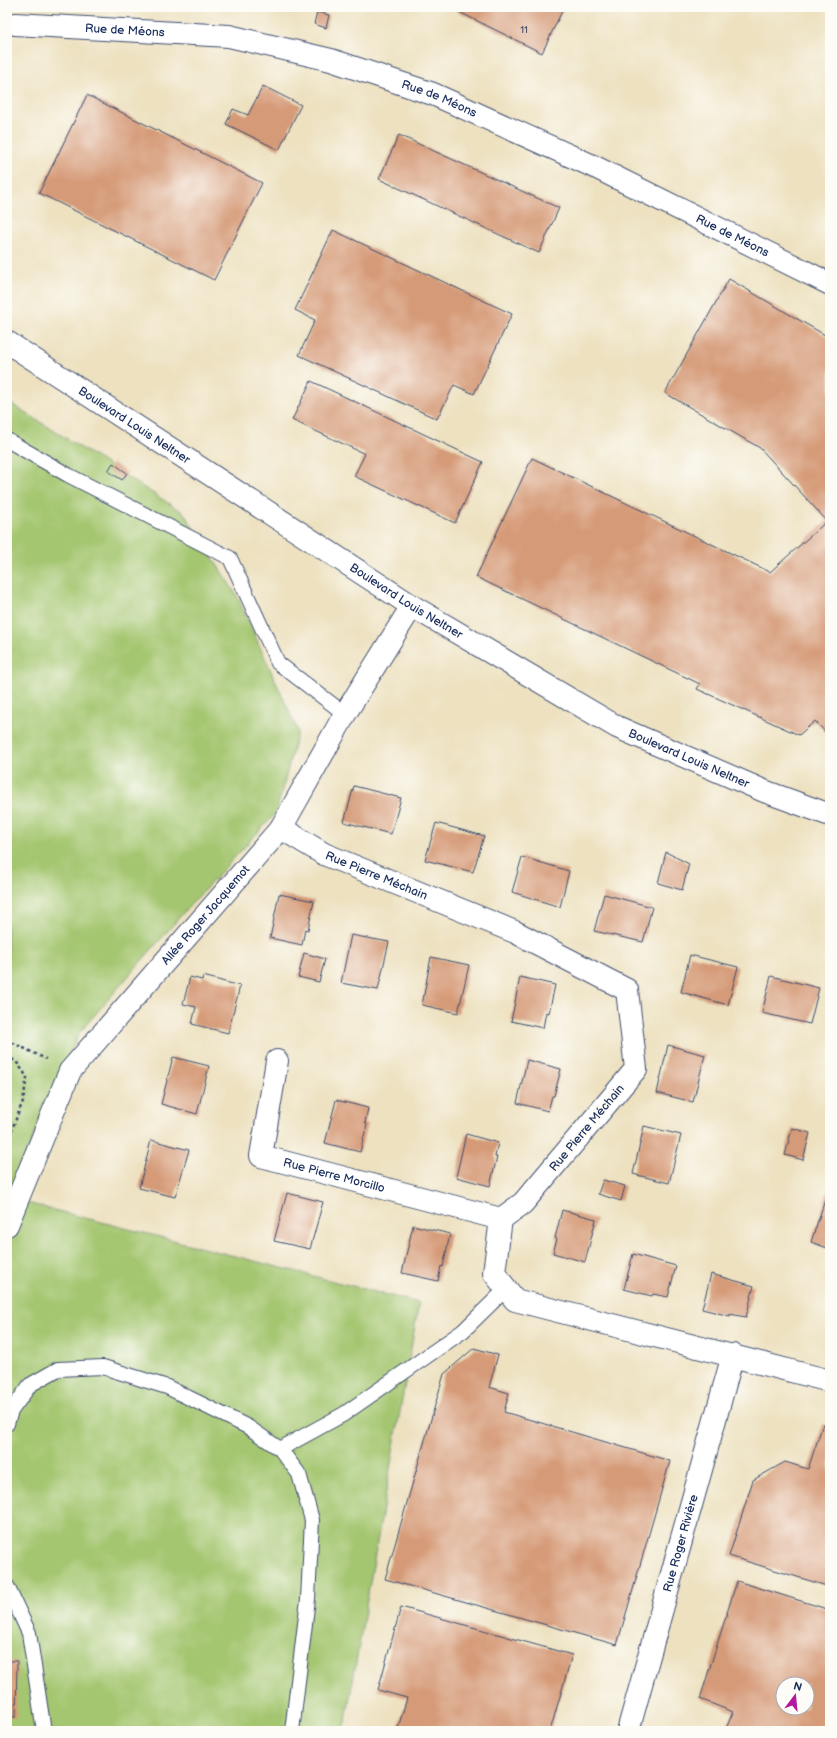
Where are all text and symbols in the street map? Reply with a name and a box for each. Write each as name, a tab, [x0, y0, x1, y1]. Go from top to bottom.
street label: Rue de Méons	[84, 20, 165, 40]
house number: 11	[520, 24, 528, 36]
street label: Rue de Méons	[400, 77, 479, 120]
street label: Rue de Méons	[693, 211, 772, 260]
street label: Boulevard Louis Neltner	[75, 383, 194, 467]
street label: Boulevard Louis Neltner	[347, 560, 466, 642]
street label: Boulevard Louis Neltner	[626, 725, 752, 792]
street label: Rue Pierre Méchain	[323, 848, 430, 903]
street label: Allée Roger Jacquemot	[158, 862, 253, 968]
street label: Rue Pierre Méchain	[546, 1081, 628, 1174]
street label: Rue Pierre Morcillo	[282, 1155, 387, 1196]
street label: Rue Roger Rivière	[660, 1493, 701, 1594]
north arrow	[775, 1676, 815, 1716]
text: N	[792, 1679, 803, 1694]

